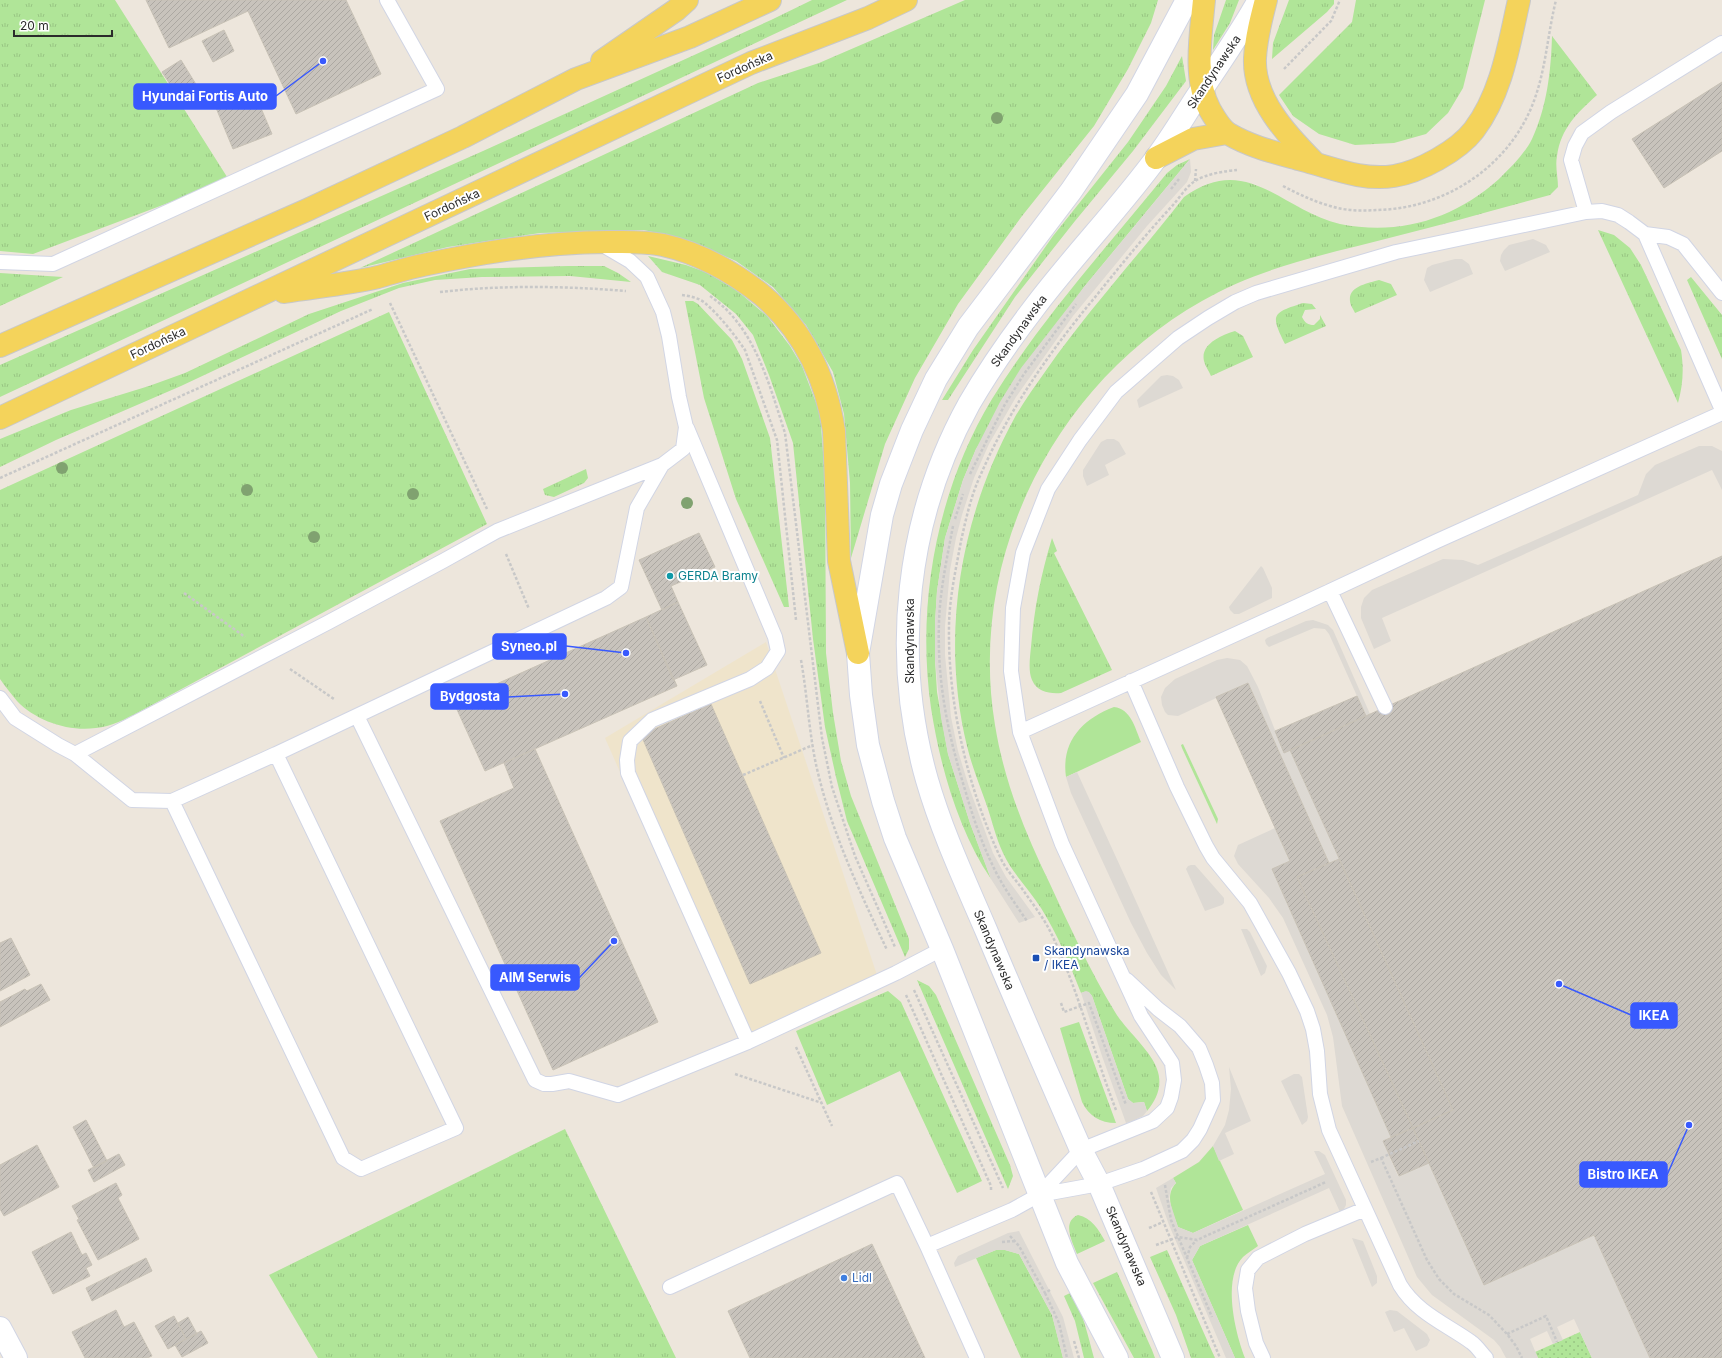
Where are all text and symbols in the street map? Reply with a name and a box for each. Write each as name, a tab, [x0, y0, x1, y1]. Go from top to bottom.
scale bar	[14, 12, 112, 38]
text: 20 m	[20, 18, 49, 33]
street label: Skandynawska	[1183, 32, 1244, 111]
street label: Fordońska	[715, 48, 775, 85]
callout: Hyundai Fortis Auto	[134, 84, 276, 109]
text: Hyundai Fortis Auto	[142, 88, 268, 104]
street label: Fordońska	[422, 185, 482, 224]
street label: Skandynawska	[987, 292, 1050, 370]
street label: Fordońska	[128, 323, 188, 362]
place label: GERDA Bramy	[678, 568, 758, 583]
marker: GERDA Bramy	[665, 571, 675, 581]
street label: Skandynawska	[902, 598, 917, 684]
callout: Syneo.pl	[493, 634, 566, 659]
text: Syneo.pl	[501, 638, 557, 654]
callout: Bydgosta	[431, 684, 508, 709]
text: Bydgosta	[440, 688, 500, 704]
street label: Skandynawska	[971, 907, 1018, 992]
place label: Skandynawska / IKEA	[1044, 943, 1130, 972]
marker: Skandynawska / IKEA	[1031, 953, 1041, 963]
callout: AIM Serwis	[491, 965, 579, 990]
text: AIM Serwis	[499, 969, 571, 985]
callout: IKEA	[1631, 1003, 1677, 1028]
text: IKEA	[1639, 1007, 1670, 1023]
callout: Bistro IKEA	[1580, 1162, 1667, 1187]
text: Bistro IKEA	[1588, 1166, 1659, 1182]
street label: Skandynawska	[1103, 1203, 1150, 1288]
place label: Lidl	[852, 1270, 872, 1285]
marker: Lidl	[839, 1273, 849, 1283]

